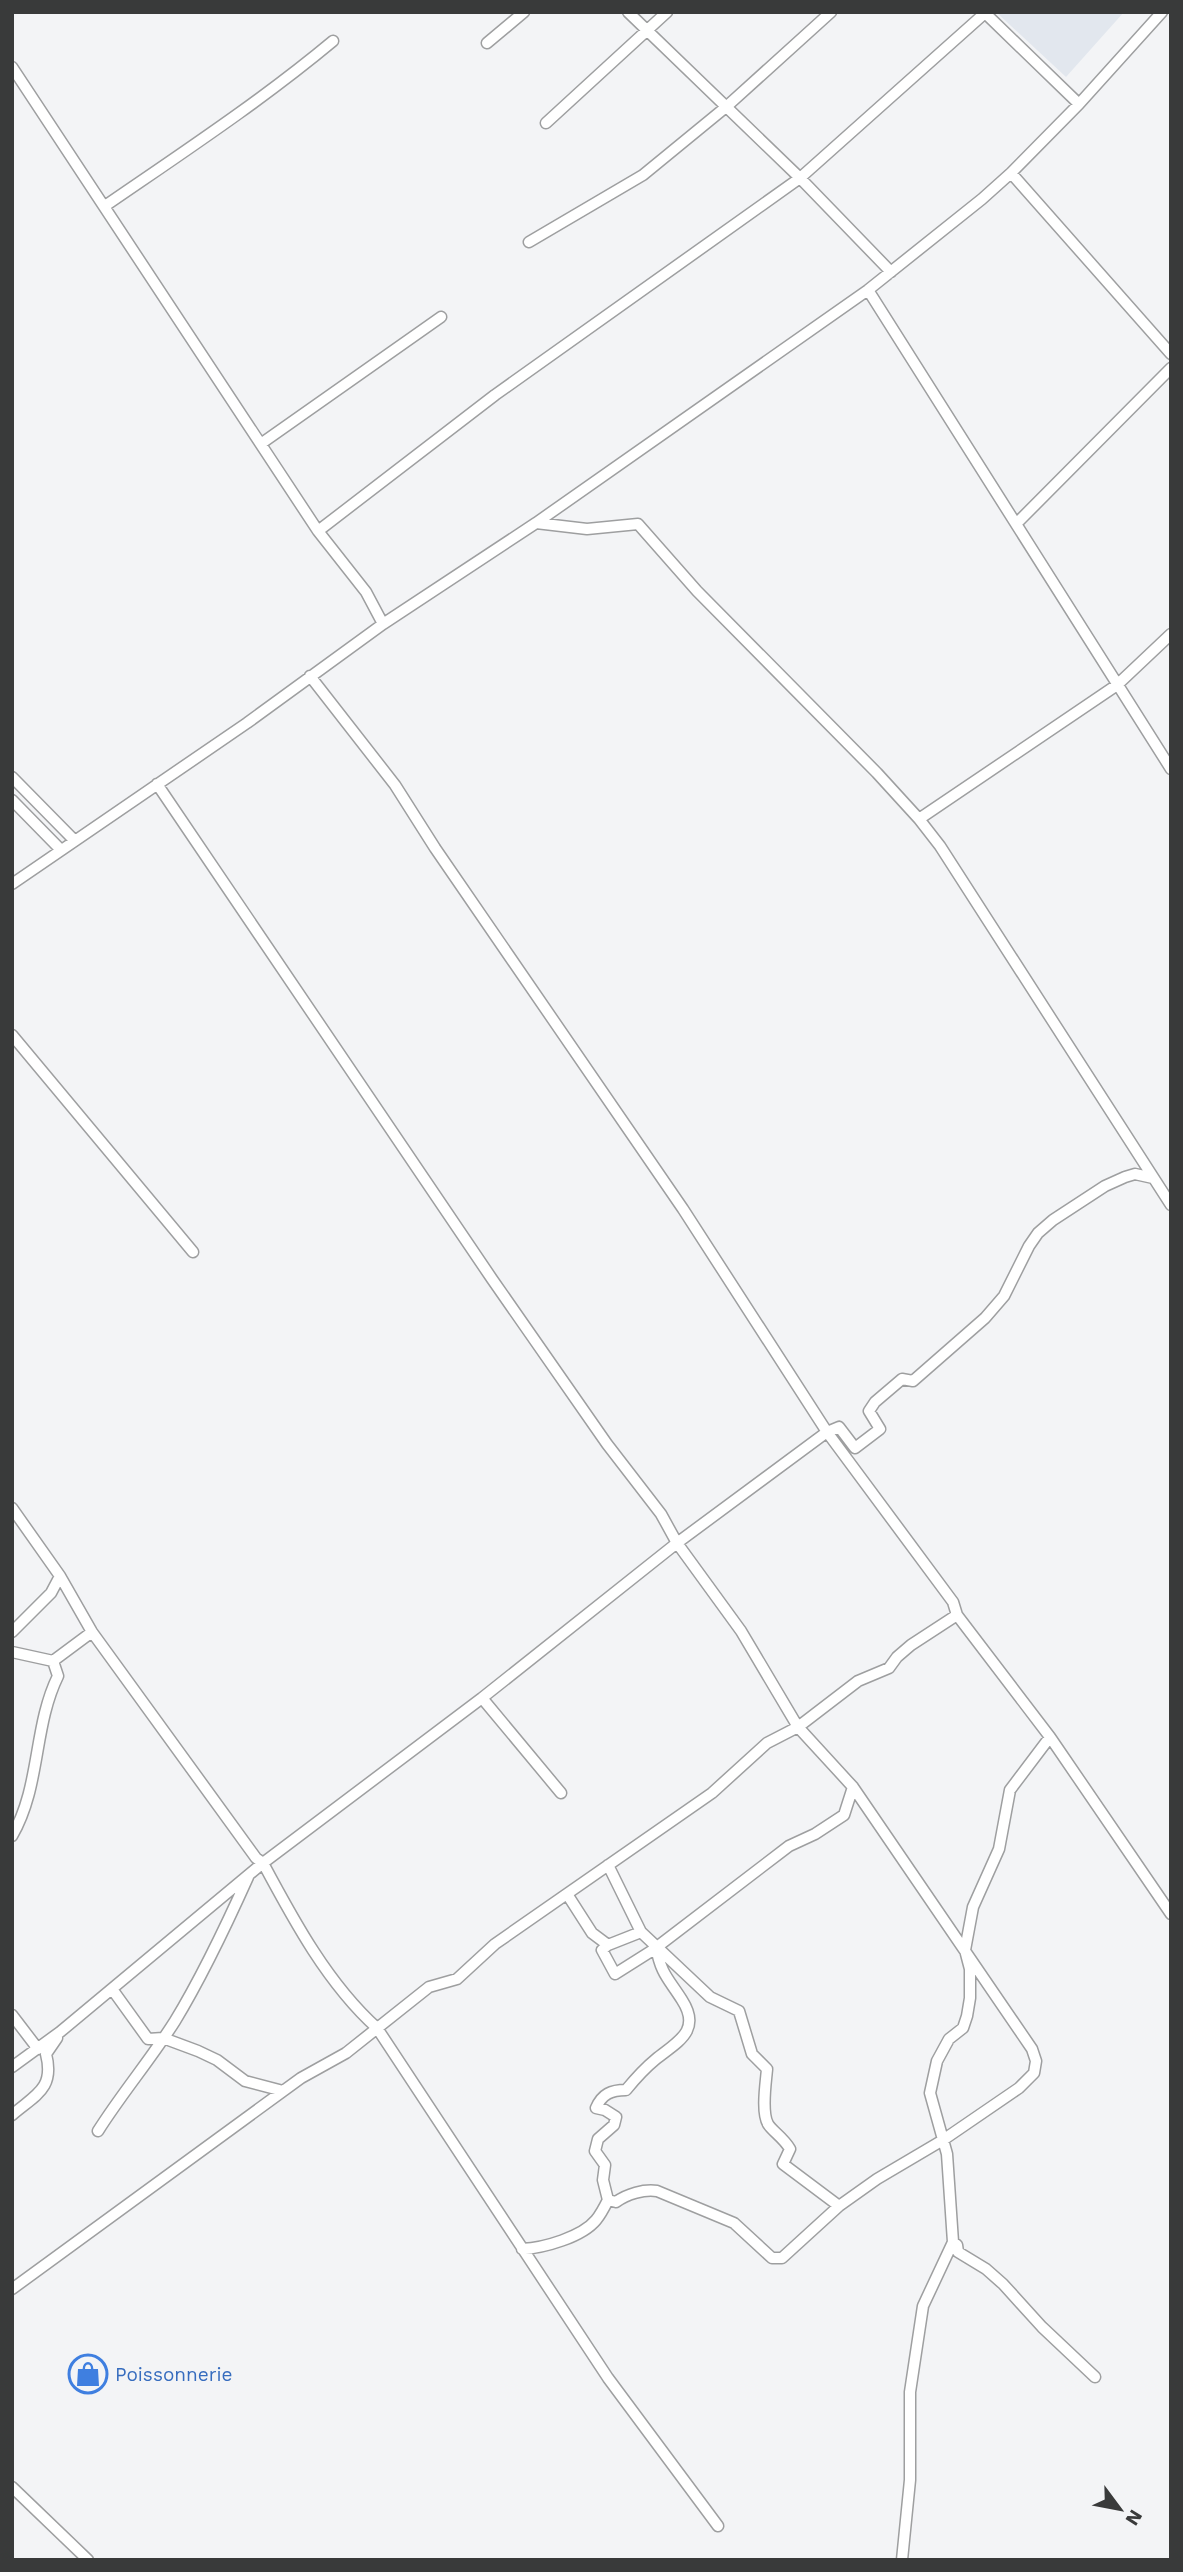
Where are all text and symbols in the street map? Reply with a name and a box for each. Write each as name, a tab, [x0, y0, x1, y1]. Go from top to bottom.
shop icon: Poissonnerie	[67, 2353, 109, 2395]
place label: Poissonnerie	[115, 2363, 233, 2386]
north arrow	[1085, 2474, 1155, 2544]
text: N	[1121, 2506, 1147, 2530]

